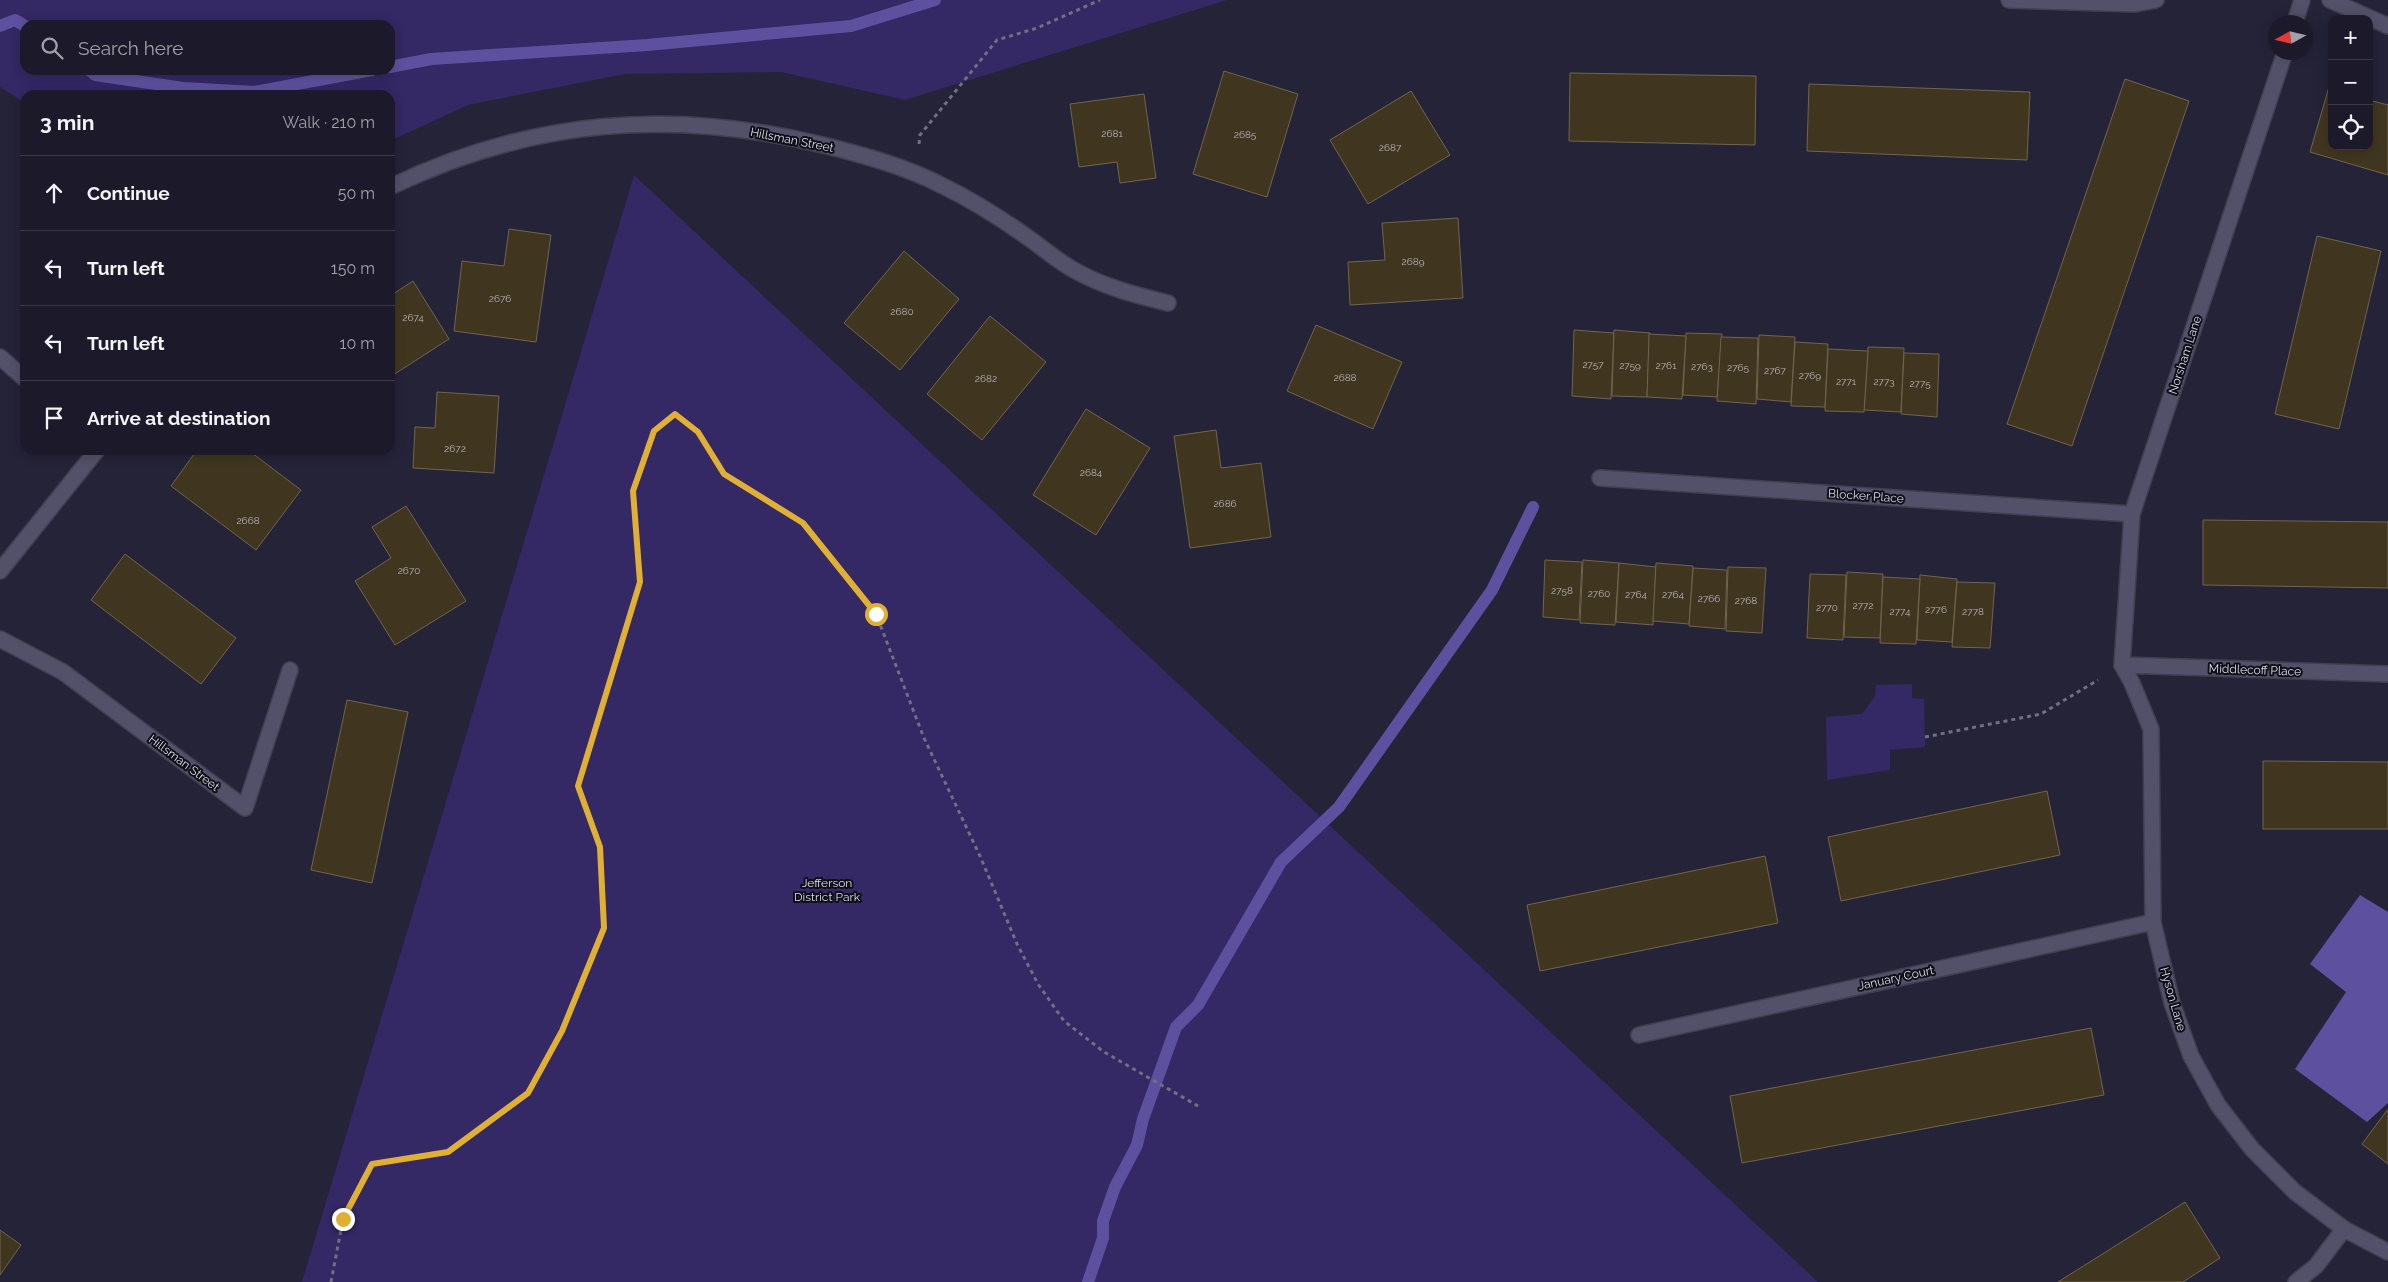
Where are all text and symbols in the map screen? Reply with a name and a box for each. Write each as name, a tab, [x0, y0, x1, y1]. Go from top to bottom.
north arrow	[2268, 15, 2313, 60]
map controls	[2328, 15, 2373, 150]
button: +	[2328, 15, 2373, 60]
search box	[20, 20, 395, 75]
icon: search	[38, 34, 66, 62]
text: Search here	[78, 37, 184, 59]
button: −	[2328, 60, 2373, 105]
button: locate	[2328, 105, 2373, 150]
text: 3 min	[40, 110, 94, 135]
text: Walk · 210 m	[283, 113, 375, 132]
street label: Hillsman Street	[749, 125, 835, 155]
house number: 2681	[1101, 128, 1123, 139]
house number: 2685	[1234, 129, 1257, 140]
house number: 2687	[1379, 142, 1402, 153]
icon: ahead	[40, 179, 68, 207]
text: Continue	[87, 182, 170, 204]
text: 50 m	[338, 184, 375, 203]
icon: left	[40, 254, 68, 282]
house number: 2689	[1401, 256, 1425, 267]
text: Turn left	[87, 257, 164, 279]
text: 150 m	[331, 259, 375, 278]
house number: 2676	[489, 293, 511, 304]
house number: 2680	[890, 306, 914, 317]
house number: 2674	[402, 312, 424, 323]
street label: Norsham Lane	[2166, 314, 2204, 396]
icon: left	[40, 329, 68, 357]
text: Turn left	[87, 332, 164, 354]
text: 10 m	[340, 334, 375, 353]
house number: 2757	[1582, 359, 1604, 370]
house number: 2759	[1619, 360, 1641, 371]
house number: 2761	[1656, 360, 1677, 371]
house number: 2763	[1691, 361, 1713, 372]
house number: 2765	[1727, 362, 1750, 373]
house number: 2767	[1764, 365, 1787, 376]
house number: 2769	[1799, 370, 1821, 381]
house number: 2688	[1333, 372, 1357, 383]
house number: 2682	[975, 373, 997, 384]
house number: 2771	[1836, 376, 1857, 387]
house number: 2773	[1873, 376, 1895, 387]
house number: 2775	[1909, 378, 1931, 389]
icon: arrive	[40, 404, 68, 432]
text: Arrive at destination	[87, 407, 271, 429]
house number: 2672	[444, 443, 466, 454]
house number: 2684	[1080, 467, 1103, 478]
street label: Blocker Place	[1828, 486, 1904, 506]
house number: 2686	[1213, 498, 1237, 509]
house number: 2668	[236, 515, 260, 526]
house number: 2670	[398, 565, 420, 576]
house number: 2758	[1551, 585, 1573, 596]
house number: 2760	[1588, 588, 1610, 599]
house number: 2764	[1625, 589, 1648, 600]
house number: 2764	[1662, 589, 1685, 600]
house number: 2766	[1698, 593, 1720, 604]
house number: 2768	[1735, 595, 1757, 606]
house number: 2772	[1852, 600, 1874, 611]
house number: 2770	[1816, 602, 1838, 613]
route start	[865, 603, 888, 626]
house number: 2776	[1925, 604, 1947, 615]
house number: 2774	[1890, 606, 1911, 617]
house number: 2778	[1962, 606, 1984, 617]
street label: Middlecoff Place	[2208, 661, 2302, 679]
street label: Hillsman Street	[146, 732, 222, 794]
park label: Jefferson District Park	[794, 876, 861, 904]
street label: January Court	[1857, 963, 1935, 993]
street label: Hyson Lane	[2157, 965, 2189, 1033]
route end	[332, 1208, 355, 1231]

